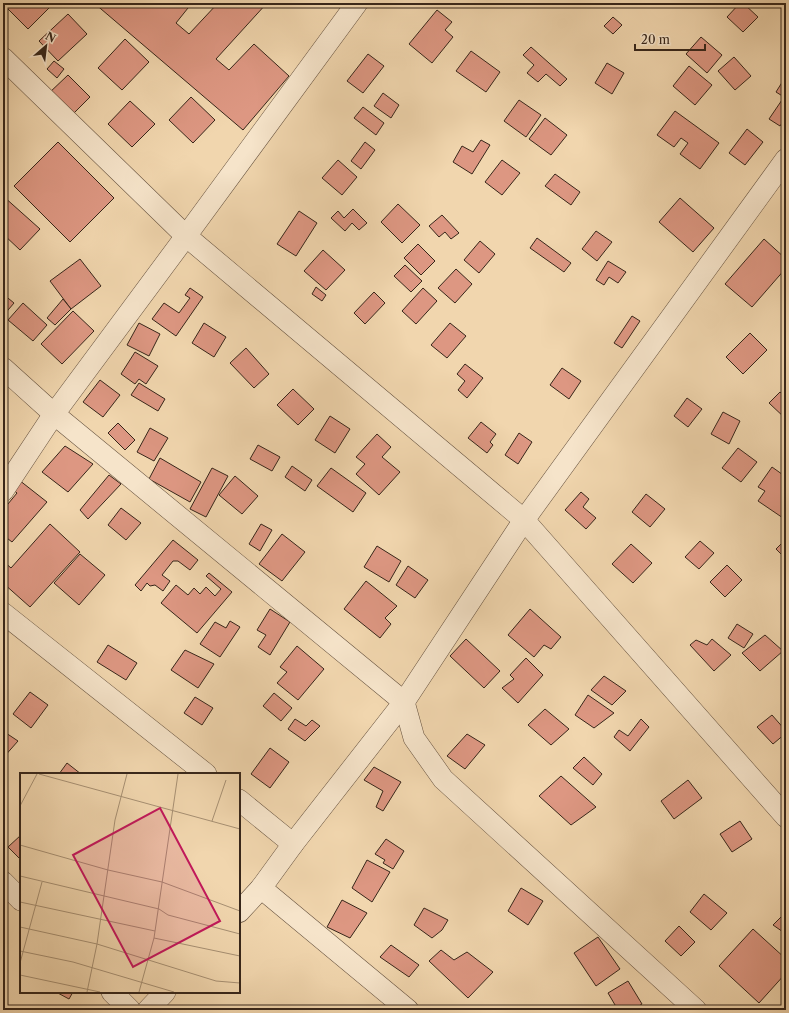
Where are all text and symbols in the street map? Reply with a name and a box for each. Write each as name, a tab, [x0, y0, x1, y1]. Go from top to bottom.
north arrow	[26, 26, 66, 66]
scale bar	[635, 26, 705, 52]
text: N	[43, 29, 59, 46]
text: 20 m	[641, 32, 670, 47]
inset map	[20, 773, 240, 993]

